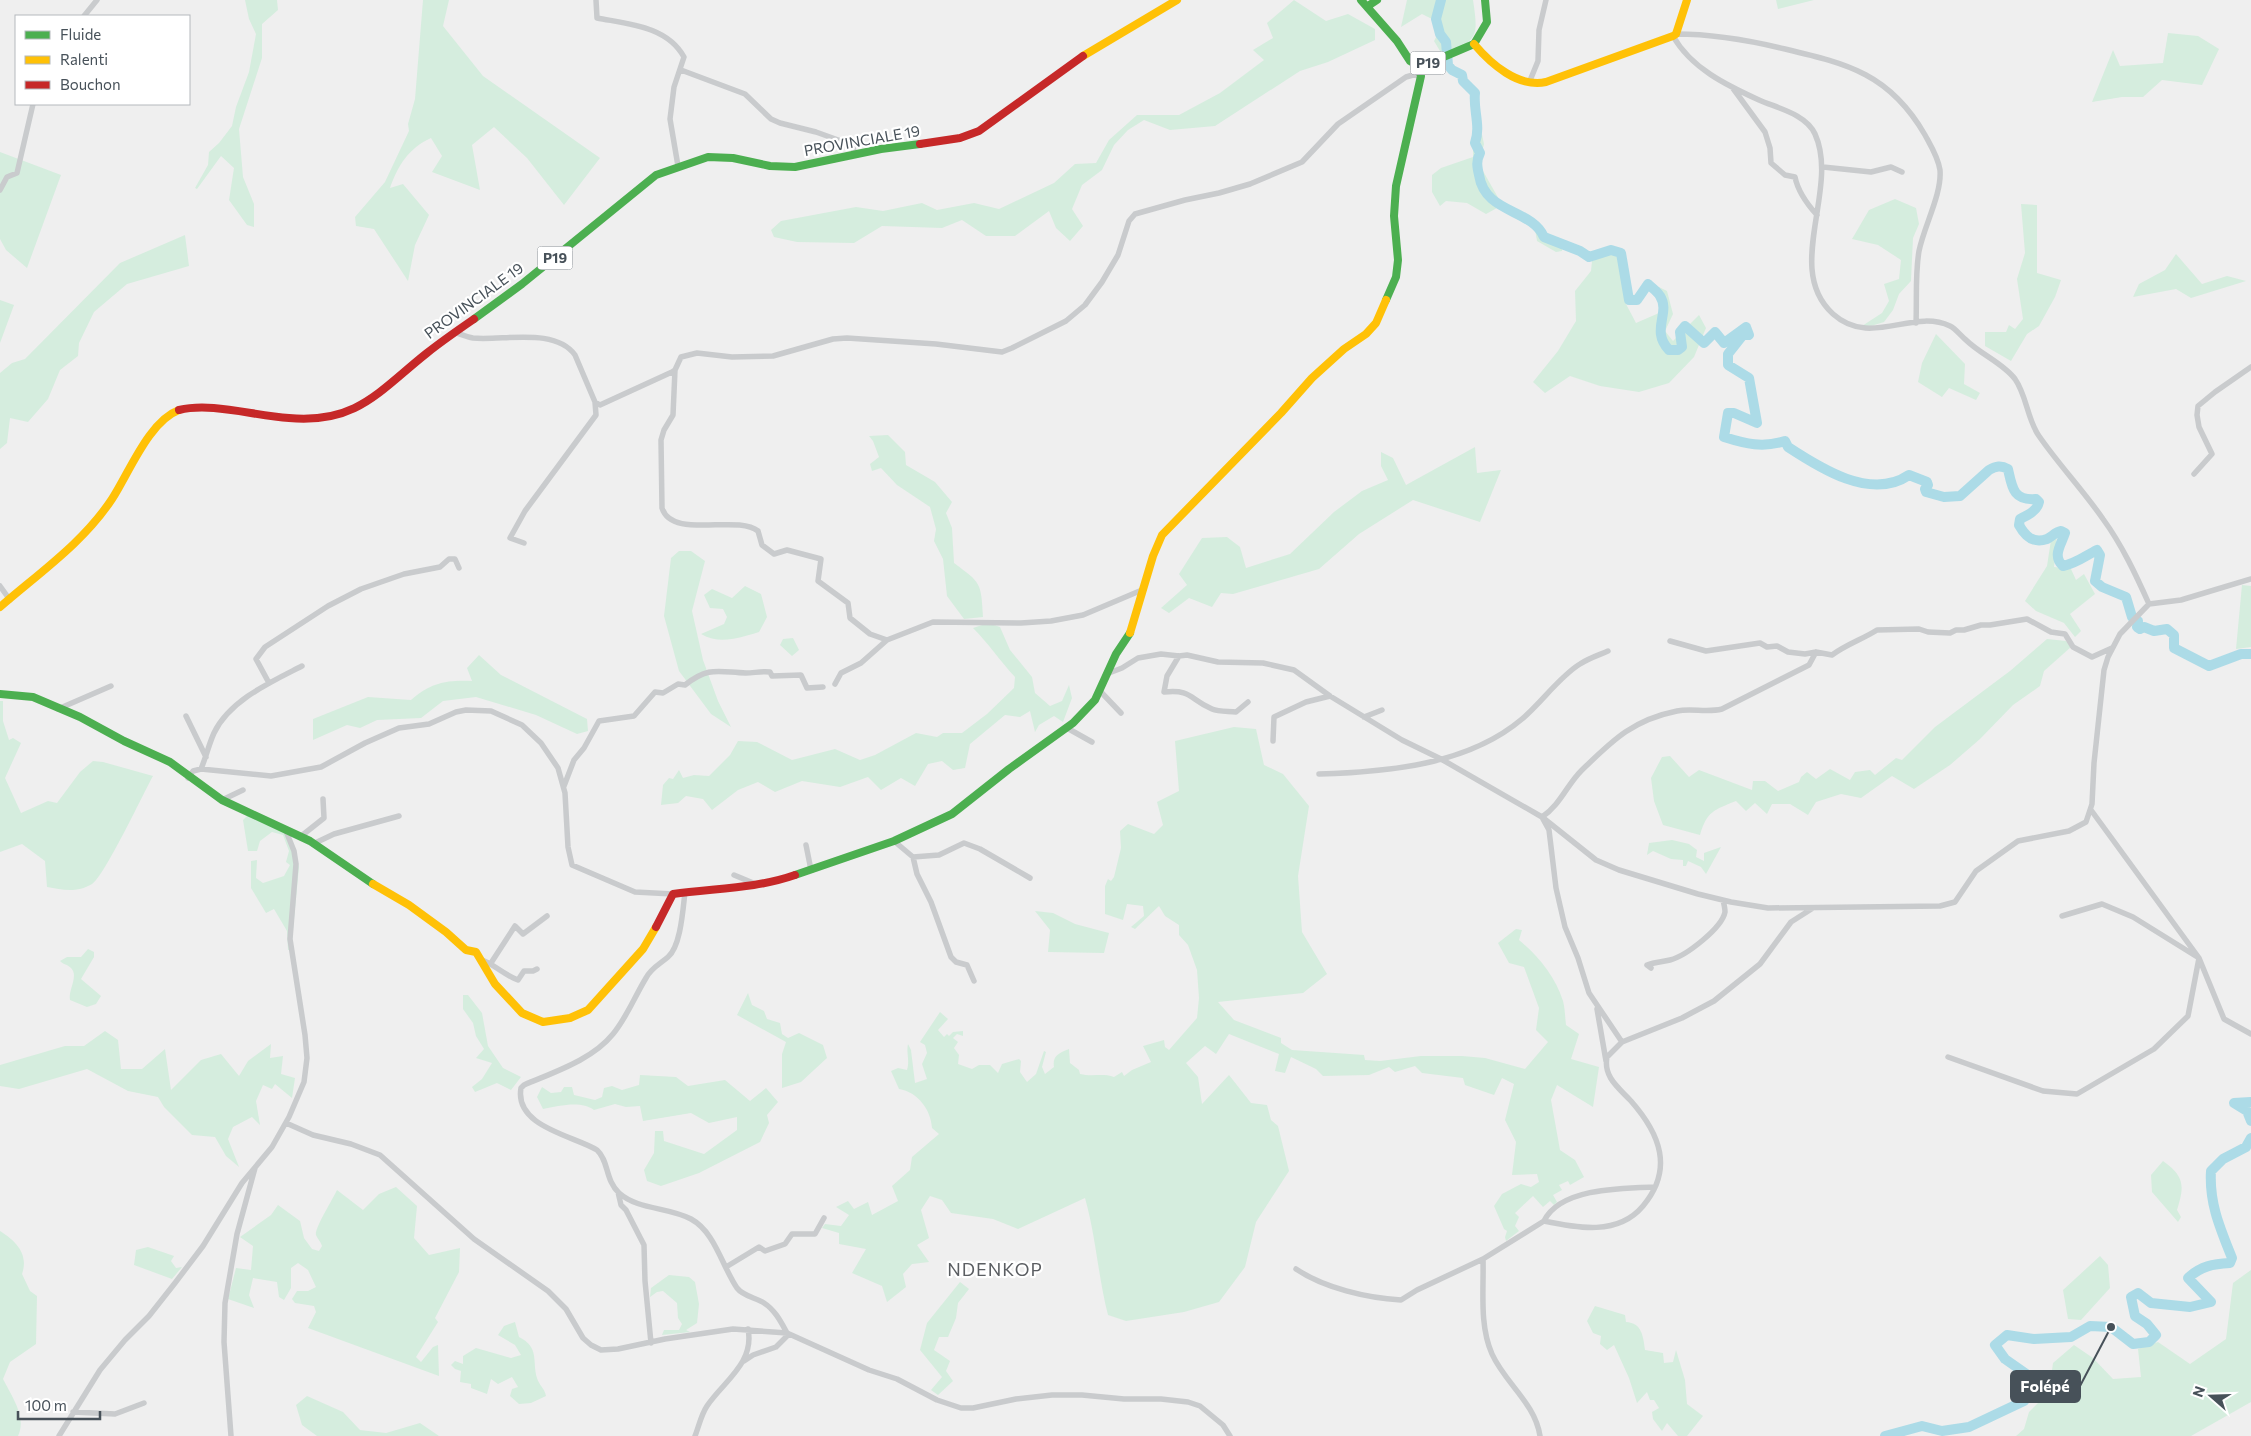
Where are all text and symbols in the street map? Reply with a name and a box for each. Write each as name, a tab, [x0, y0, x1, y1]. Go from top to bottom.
legend	[15, 15, 190, 105]
text: Fluide	[60, 25, 101, 43]
text: Ralenti	[60, 50, 108, 68]
road number: P19	[1410, 52, 1446, 74]
text: Bouchon	[60, 75, 121, 93]
street label: PROVINCIALE 19	[802, 121, 921, 159]
road number: P19	[538, 247, 572, 270]
street label: PROVINCIALE 19	[421, 258, 526, 342]
district label: NDENKOP	[947, 1258, 1043, 1280]
callout: Folépé	[2011, 1371, 2080, 1402]
north arrow	[2186, 1371, 2236, 1421]
text: Folépé	[2020, 1376, 2070, 1395]
text: N	[2189, 1384, 2208, 1399]
scale bar	[18, 1388, 100, 1420]
text: 100 m	[25, 1396, 67, 1414]

